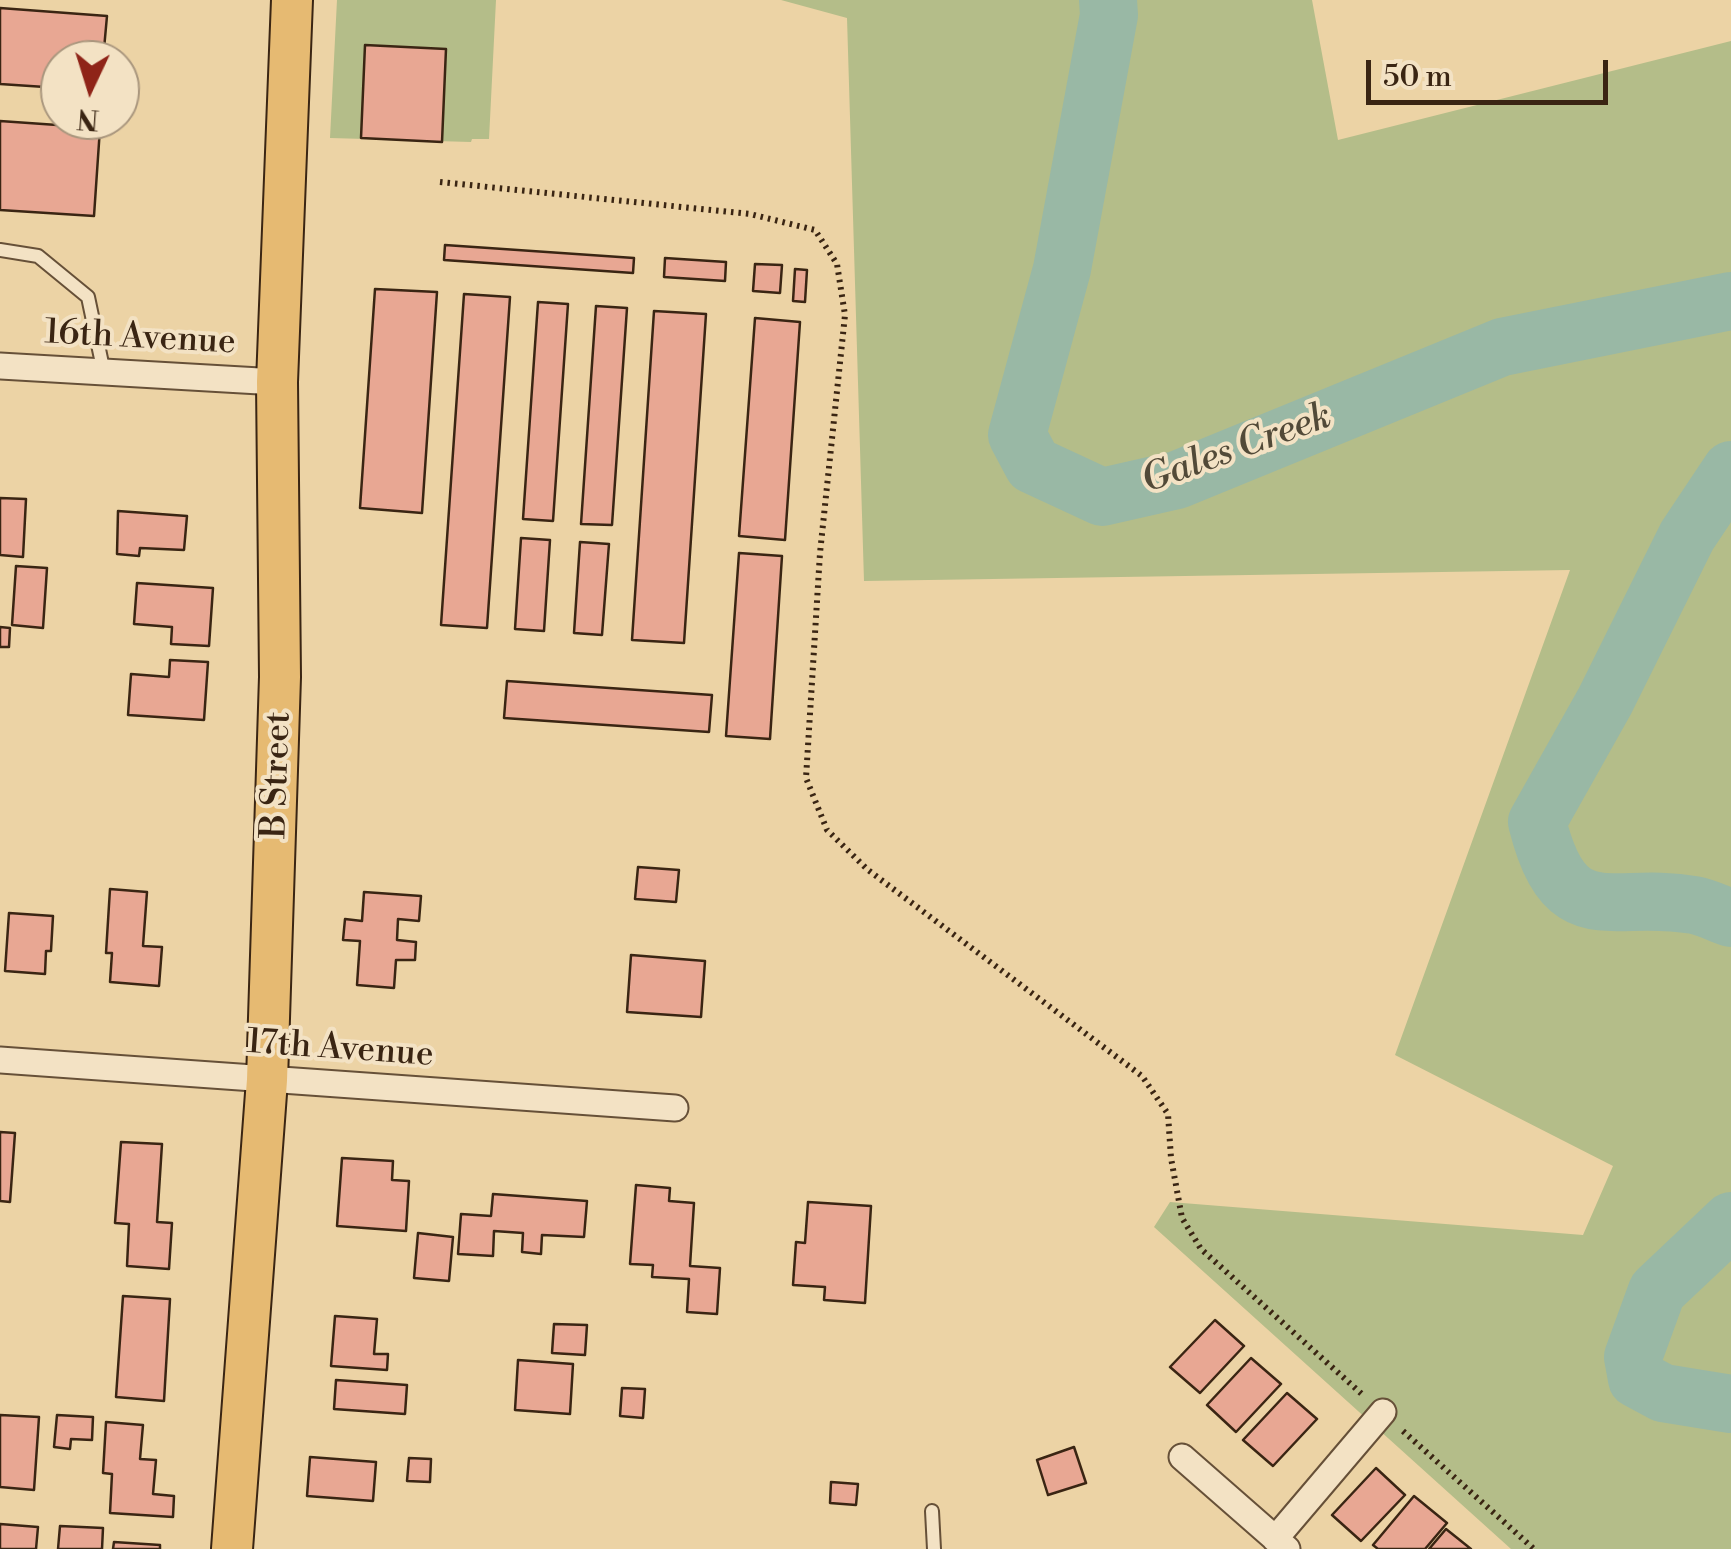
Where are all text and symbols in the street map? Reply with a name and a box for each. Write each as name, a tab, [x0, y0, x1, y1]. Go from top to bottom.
north arrow	[40, 40, 140, 140]
scale bar	[1371, 40, 1614, 102]
text: 50 m	[1383, 58, 1452, 96]
text: N	[76, 100, 100, 137]
street label: 16th Avenue	[43, 313, 237, 365]
water label: Gales Creek	[1136, 395, 1338, 505]
street label: B Street	[255, 711, 301, 839]
street label: 17th Avenue	[245, 1023, 435, 1077]

